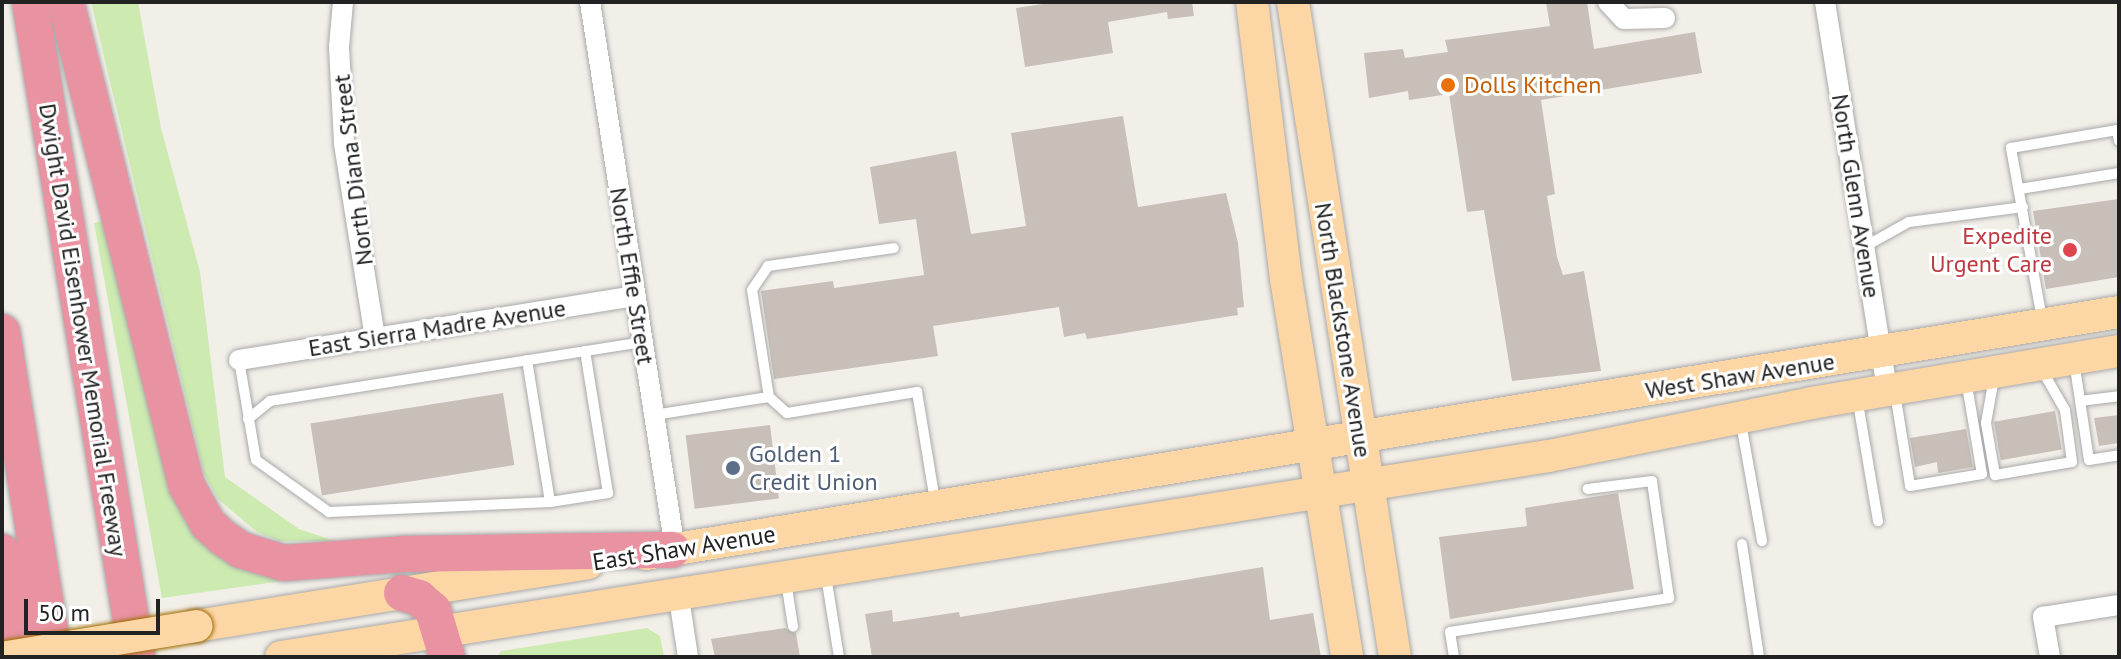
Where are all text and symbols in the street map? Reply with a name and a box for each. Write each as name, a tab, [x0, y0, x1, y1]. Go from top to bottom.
place label: Dolls Kitchen	[1464, 71, 1601, 99]
street label: North Diana Street	[327, 73, 379, 267]
marker: Dolls Kitchen	[1439, 76, 1457, 94]
street label: North Glenn Avenue	[1826, 91, 1886, 301]
street label: Dwight David Eisenhower Memorial Freeway	[33, 101, 133, 559]
street label: North Effie Street	[604, 185, 660, 367]
street label: North Blackstone Avenue	[1309, 200, 1377, 460]
place label: Expedite Urgent Care	[1930, 222, 2052, 278]
marker: Expedite Urgent Care	[2059, 239, 2081, 261]
street label: East Sierra Madre Avenue	[306, 293, 568, 363]
street label: West Shaw Avenue	[1643, 347, 1837, 405]
place label: Golden 1 Credit Union	[749, 440, 878, 496]
marker: Golden 1 Credit Union	[724, 459, 742, 477]
street label: East Shaw Avenue	[590, 519, 778, 577]
scale bar	[28, 583, 164, 633]
text: 50 m	[38, 597, 90, 628]

